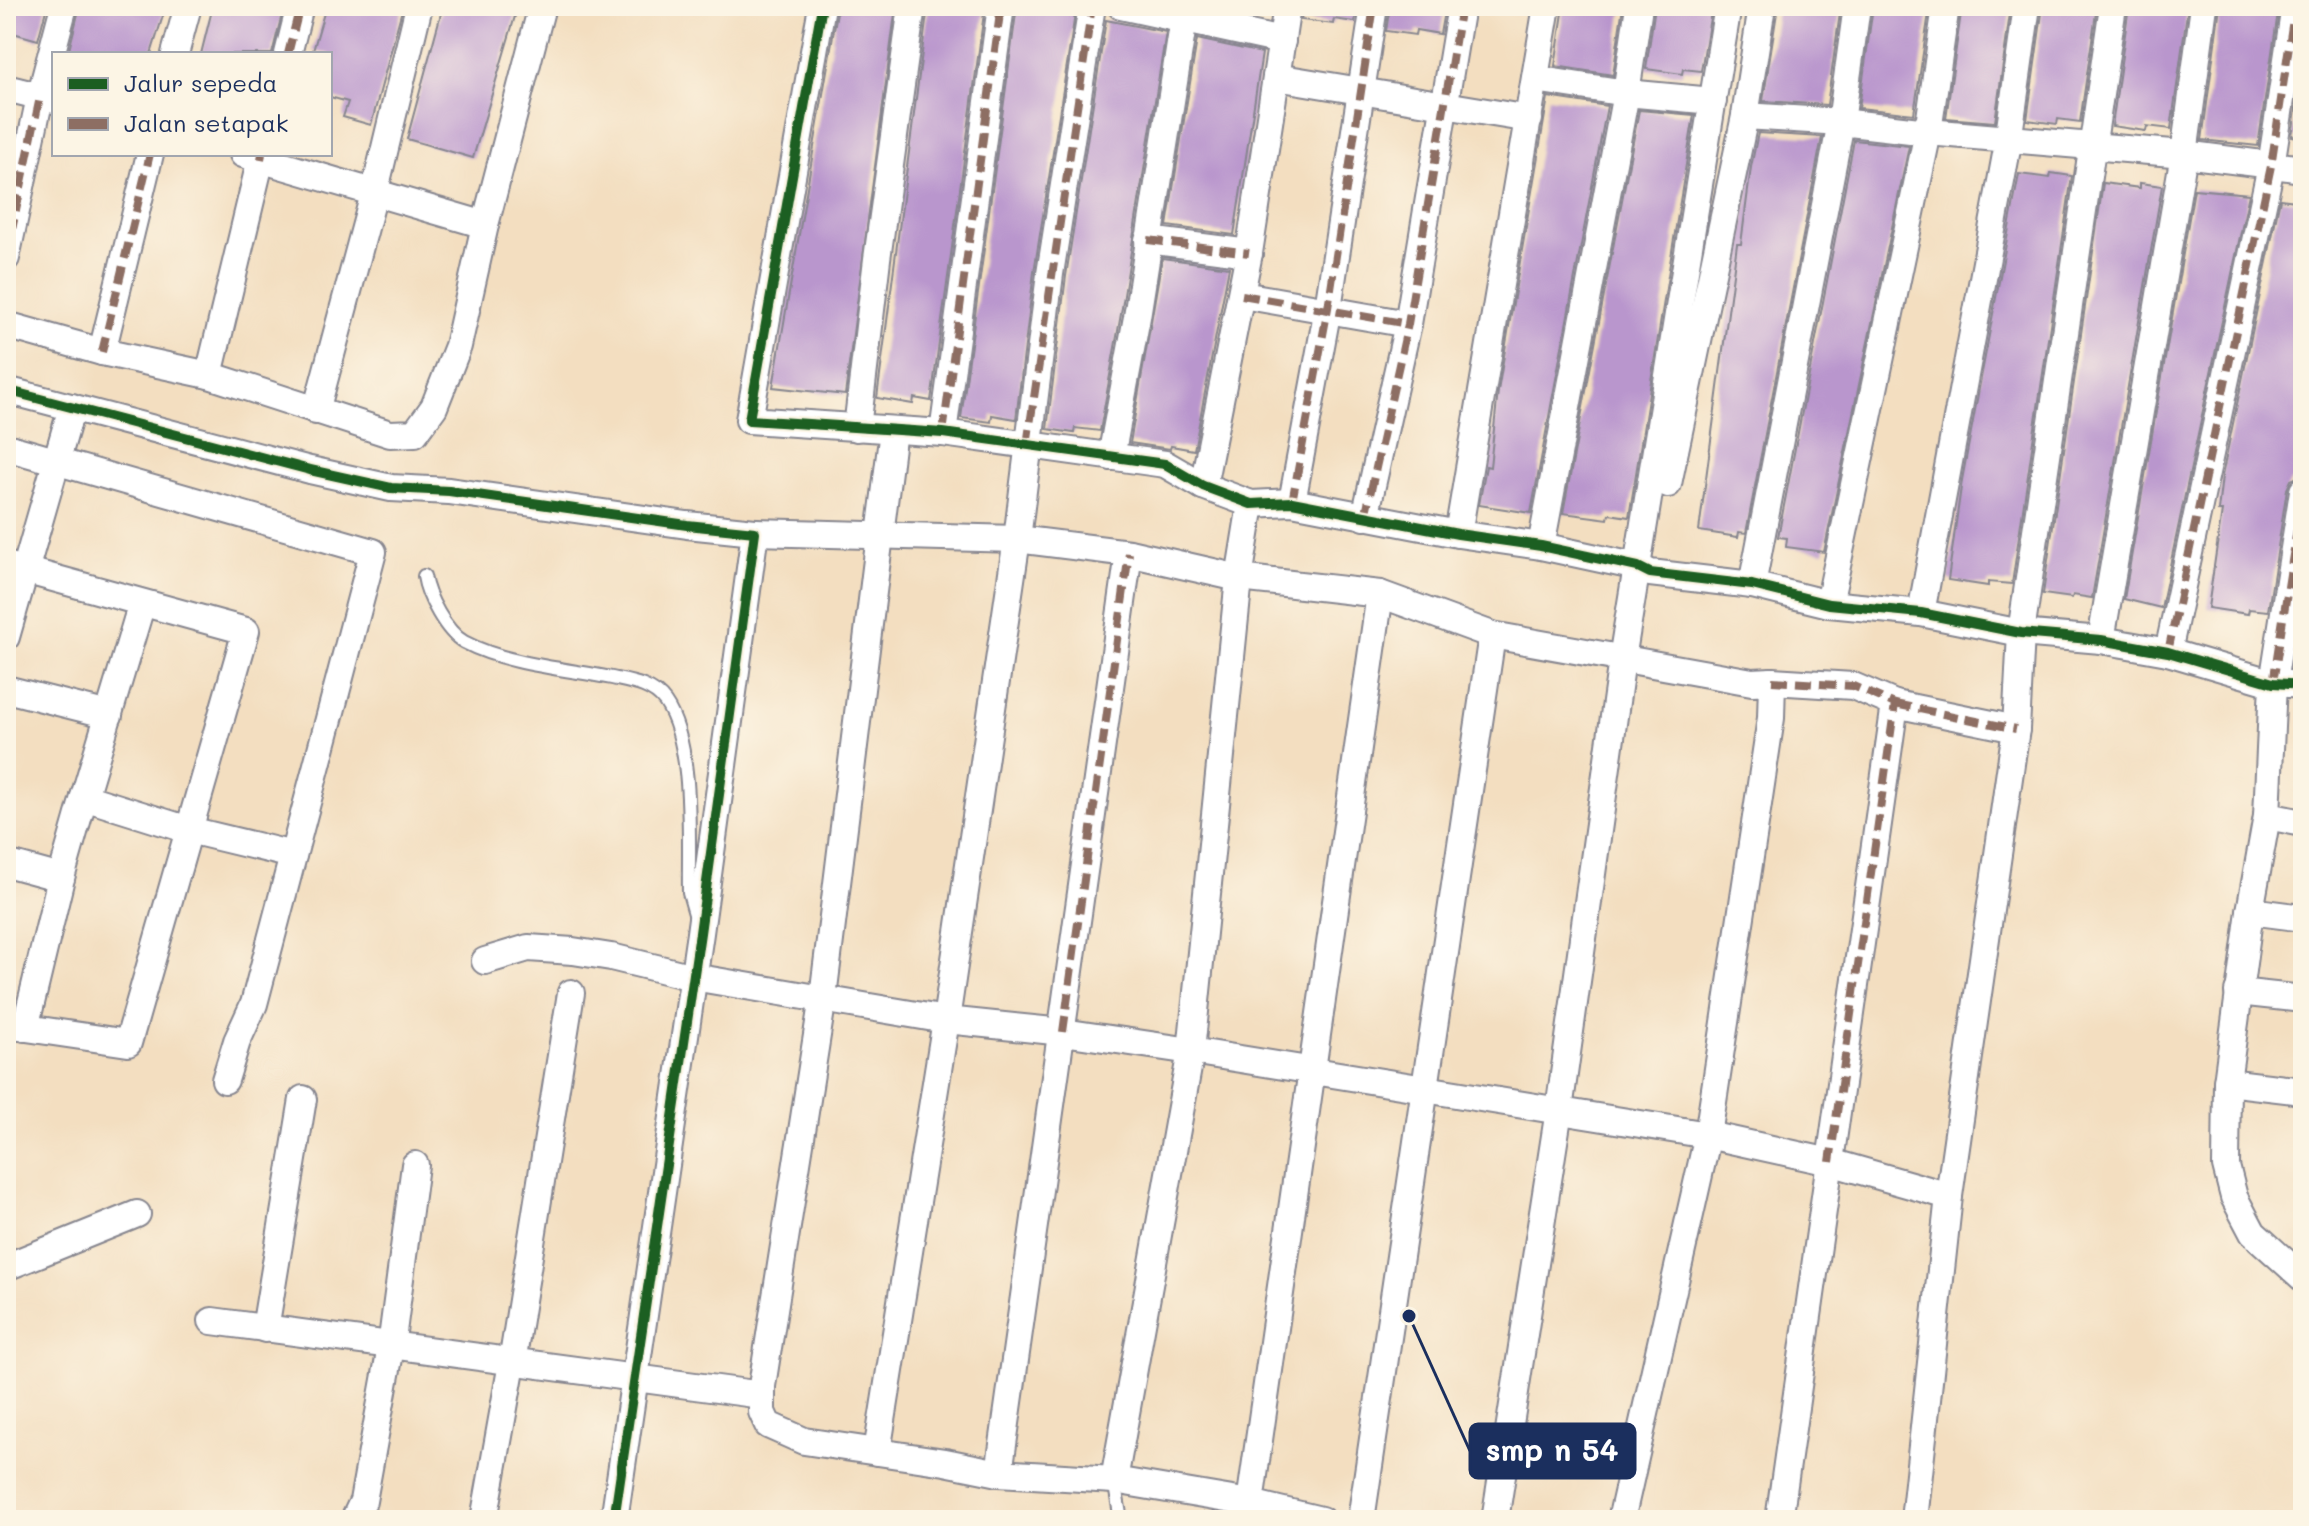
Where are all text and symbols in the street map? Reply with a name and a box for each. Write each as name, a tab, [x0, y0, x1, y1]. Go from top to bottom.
legend	[52, 52, 332, 156]
text: Jalur sepeda	[124, 67, 277, 98]
text: Jalan setapak	[124, 107, 289, 138]
callout: smp n 54	[1470, 1424, 1635, 1478]
text: smp n 54	[1485, 1429, 1619, 1469]

